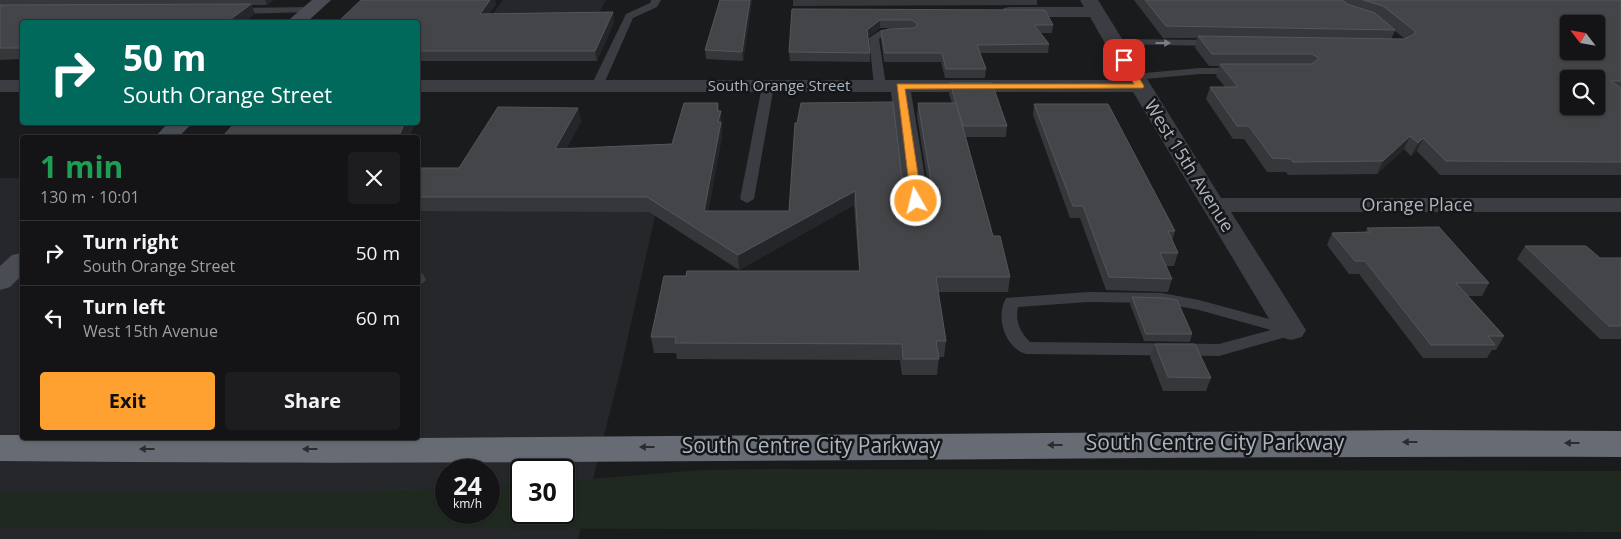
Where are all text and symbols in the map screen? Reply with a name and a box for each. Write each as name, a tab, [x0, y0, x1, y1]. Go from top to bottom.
north arrow	[1560, 15, 1605, 60]
map controls	[1560, 15, 1605, 115]
text: 50 m	[123, 34, 206, 81]
pin	[1103, 39, 1145, 81]
one-way arrow	[1155, 39, 1171, 47]
icon: right	[40, 40, 105, 105]
icon: arrive	[1110, 46, 1138, 74]
button: search	[1560, 70, 1605, 115]
street label: South Orange Street	[708, 75, 850, 95]
text: South Orange Street	[123, 79, 332, 109]
street label: West 15th Avenue	[1139, 95, 1240, 236]
text: 1 min	[40, 146, 123, 187]
button: close	[348, 152, 400, 204]
position arrow	[889, 174, 941, 226]
text: 130 m · 10:01	[40, 186, 140, 208]
street label: Orange Place	[1361, 192, 1473, 216]
text: Turn right	[83, 229, 178, 255]
icon: right	[40, 239, 68, 267]
text: 50 m	[356, 240, 400, 266]
text: South Orange Street	[83, 255, 235, 277]
text: Turn left	[83, 294, 165, 320]
icon: left	[40, 304, 68, 332]
text: 60 m	[356, 305, 400, 331]
text: West 15th Avenue	[83, 320, 218, 342]
button: Exit	[40, 372, 215, 430]
button: Share	[225, 372, 400, 430]
street label: South Centre City Parkway	[1086, 428, 1345, 456]
street label: South Centre City Parkway	[682, 431, 941, 459]
one-way arrow	[1402, 438, 1418, 446]
one-way arrow	[1564, 439, 1580, 447]
one-way arrow	[1047, 441, 1063, 449]
one-way arrow	[639, 444, 655, 452]
one-way arrow	[139, 445, 155, 453]
one-way arrow	[302, 445, 318, 453]
speed limit sign: 30	[510, 459, 575, 524]
text: 24	[453, 468, 482, 502]
text: km/h	[453, 495, 482, 512]

